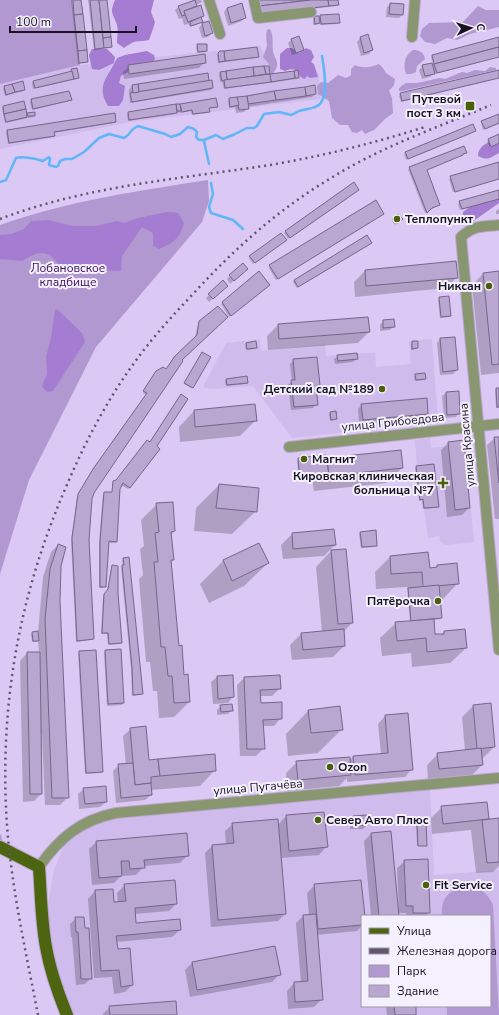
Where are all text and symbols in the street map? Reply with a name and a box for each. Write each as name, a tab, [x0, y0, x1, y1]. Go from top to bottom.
scale bar	[10, 8, 136, 34]
north arrow	[451, 8, 491, 48]
text: 100 m	[16, 14, 51, 30]
text: С	[473, 23, 488, 32]
place label: Путевой пост 3 км	[407, 91, 461, 121]
marker: Путевой пост 3 км	[464, 100, 476, 112]
place label: Теплопункт	[405, 211, 473, 227]
marker: Теплопункт	[392, 214, 402, 224]
park label: Лобановское кладбище	[31, 260, 105, 290]
place label: Никсан	[438, 278, 481, 294]
marker: Никсан	[484, 281, 494, 291]
place label: Детский сад №189	[264, 381, 374, 397]
marker: Детский сад №189	[377, 384, 387, 394]
street label: улица Красина	[455, 402, 479, 488]
street label: улица Грибоедова	[341, 409, 445, 435]
place label: Магнит	[312, 451, 355, 467]
marker: Магнит	[299, 454, 309, 464]
place label: Кировская клиническая больница №7	[293, 468, 434, 498]
marker: Кировская клиническая больница №7	[437, 477, 449, 489]
place label: Пятёрочка	[367, 593, 430, 609]
marker: Пятёрочка	[433, 596, 443, 606]
place label: Ozon	[338, 759, 367, 775]
marker: Ozon	[325, 762, 335, 772]
street label: улица Пугачёва	[213, 775, 303, 799]
place label: Север Авто Плюс	[326, 812, 429, 828]
marker: Север Авто Плюс	[313, 815, 323, 825]
place label: Fit Service	[434, 877, 493, 893]
marker: Fit Service	[421, 880, 431, 890]
legend	[361, 915, 491, 1007]
text: Улица	[396, 923, 431, 939]
text: Железная дорога	[397, 943, 497, 959]
text: Парк	[397, 963, 427, 979]
text: Здание	[397, 983, 439, 999]

